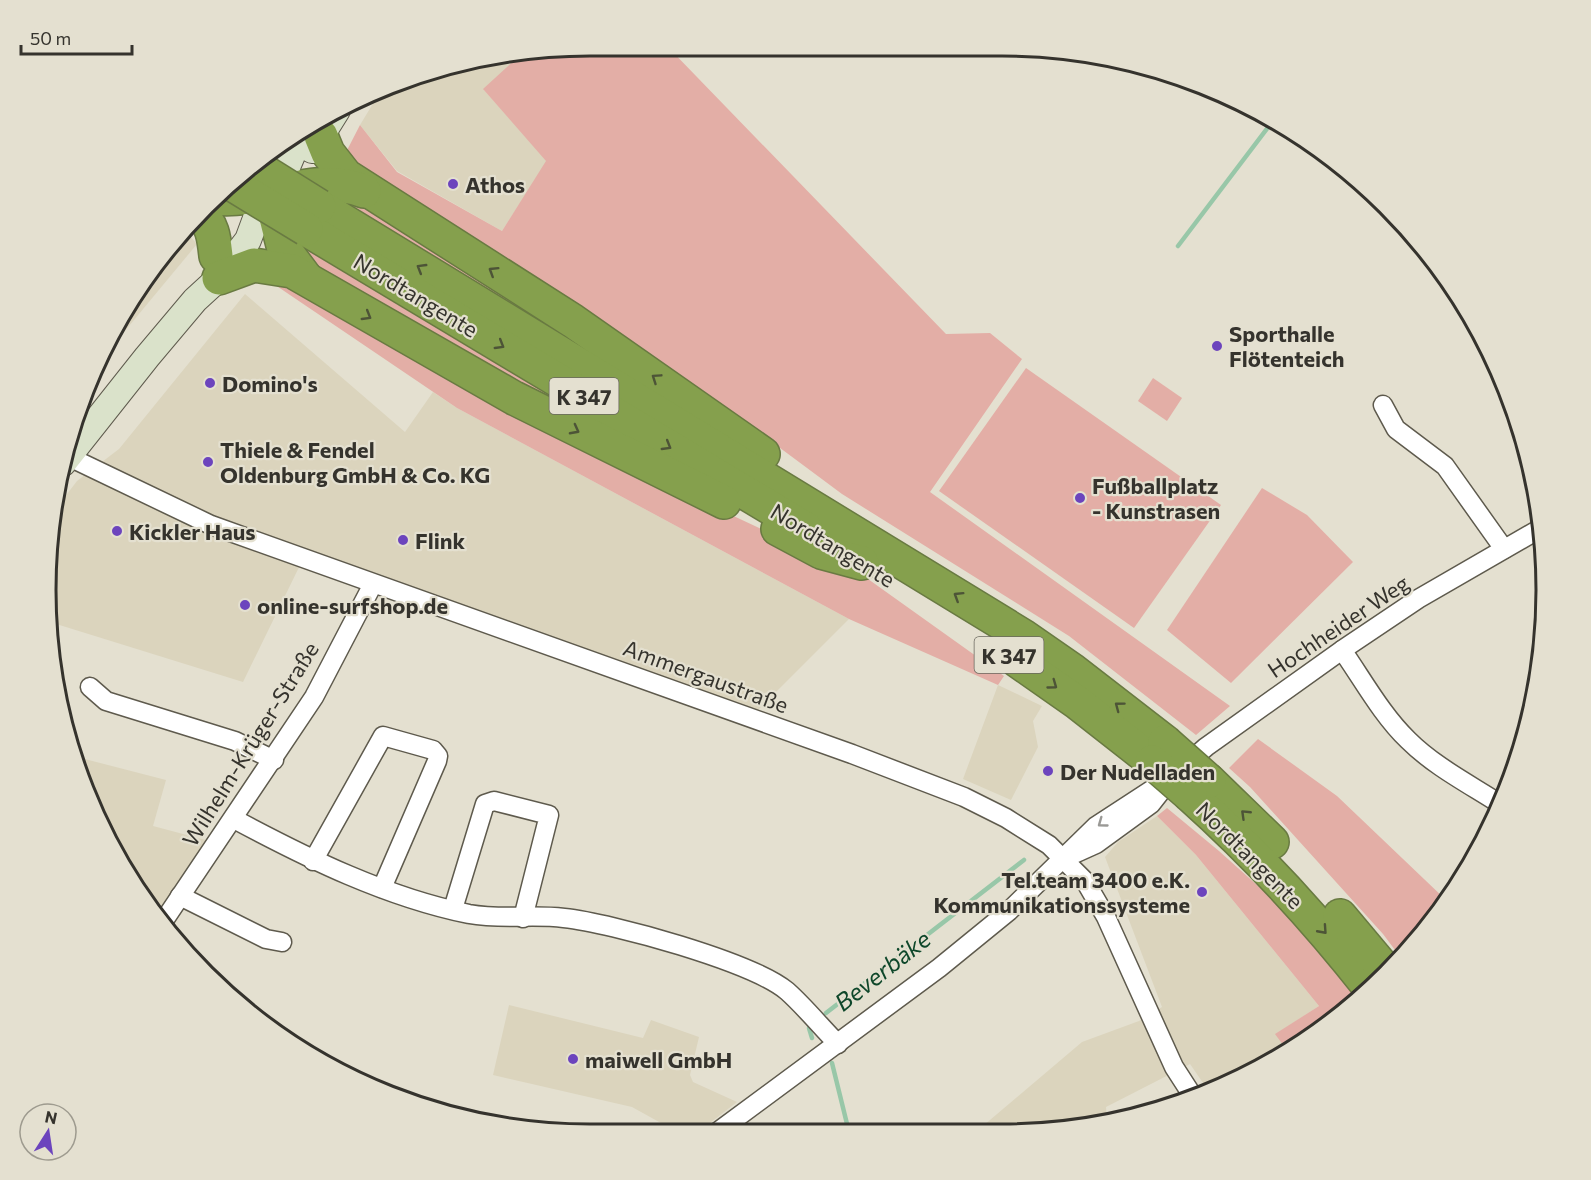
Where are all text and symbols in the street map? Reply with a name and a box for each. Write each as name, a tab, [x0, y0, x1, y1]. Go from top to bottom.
scale bar	[21, 18, 132, 56]
text: 50 m	[30, 27, 71, 49]
place label: Athos	[465, 171, 525, 198]
marker: Athos	[446, 177, 460, 191]
street label: Nordtangente	[349, 247, 483, 343]
one-way arrow	[417, 264, 427, 276]
one-way arrow	[488, 268, 499, 279]
one-way arrow	[361, 309, 371, 320]
place label: Sporthalle Flötenteich	[1229, 320, 1345, 372]
one-way arrow	[494, 338, 504, 350]
marker: Sporthalle Flötenteich	[1210, 339, 1224, 353]
place label: Domino's	[222, 370, 318, 397]
one-way arrow	[652, 374, 663, 385]
marker: Domino's	[203, 376, 217, 390]
road number: K 347	[550, 378, 618, 414]
one-way arrow	[569, 423, 579, 434]
place label: Thiele & Fendel Oldenburg GmbH & Co. KG	[220, 436, 490, 488]
one-way arrow	[661, 438, 671, 450]
marker: Thiele & Fendel Oldenburg GmbH & Co. KG	[201, 455, 215, 469]
place label: Fußballplatz - Kunstrasen	[1092, 472, 1220, 524]
marker: Fußballplatz - Kunstrasen	[1073, 491, 1087, 505]
street label: Nordtangente	[766, 497, 900, 593]
place label: Kickler Haus	[129, 518, 256, 545]
marker: Kickler Haus	[110, 524, 124, 538]
place label: Flink	[415, 527, 466, 554]
marker: Flink	[396, 533, 410, 547]
street label: Hochheider Weg	[1262, 569, 1414, 683]
place label: online-surfshop.de	[257, 592, 448, 619]
one-way arrow	[954, 592, 965, 603]
marker: online-surfshop.de	[238, 598, 252, 612]
street label: Ammergaustraße	[620, 634, 792, 718]
street label: Wilhelm-Krüger-Straße	[176, 637, 324, 851]
road number: K 347	[974, 637, 1044, 673]
one-way arrow	[1046, 678, 1057, 689]
one-way arrow	[1115, 702, 1126, 713]
place label: Der Nudelladen	[1060, 758, 1215, 785]
marker: Der Nudelladen	[1041, 764, 1055, 778]
street label: Nordtangente	[1191, 796, 1309, 914]
one-way arrow	[1241, 810, 1251, 821]
one-way arrow	[1097, 815, 1108, 826]
place label: Tel.team 3400 e.K. Kommunikationssysteme	[933, 866, 1190, 918]
marker: Tel.team 3400 e.K. Kommunikationssysteme	[1195, 885, 1209, 899]
water label: Beverbäke	[828, 923, 936, 1016]
one-way arrow	[1316, 923, 1327, 933]
place label: maiwell GmbH	[585, 1046, 732, 1073]
marker: maiwell GmbH	[566, 1052, 580, 1066]
north arrow	[18, 1102, 78, 1162]
text: N	[43, 1106, 59, 1127]

